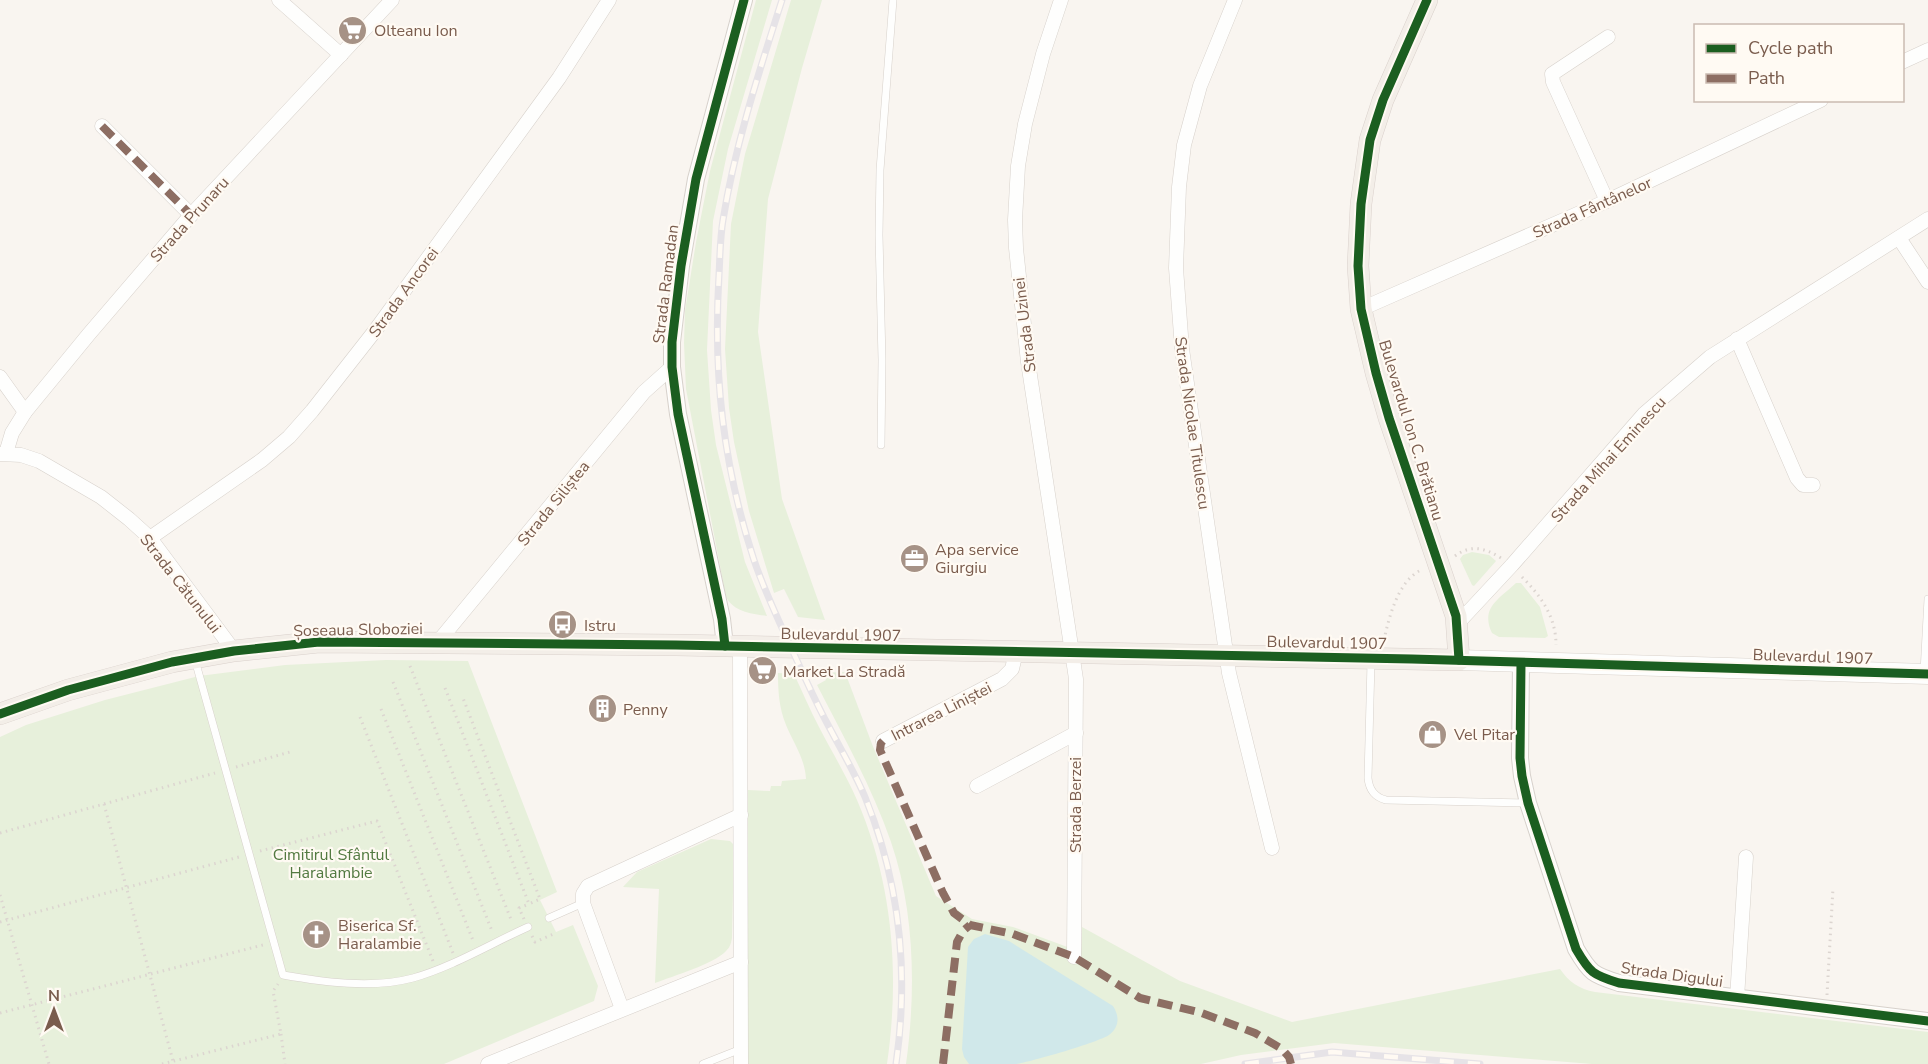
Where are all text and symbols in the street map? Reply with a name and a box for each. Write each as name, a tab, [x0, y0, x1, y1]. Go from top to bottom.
supermarket icon: Olteanu Ion	[337, 14, 369, 46]
place label: Olteanu Ion	[374, 20, 458, 42]
legend	[1694, 24, 1904, 102]
text: Cycle path	[1748, 36, 1833, 60]
text: Path	[1748, 66, 1785, 90]
street label: Strada Prunaru	[145, 172, 234, 267]
street label: Strada Fântânelor	[1529, 172, 1656, 244]
street label: Strada Ramadan	[648, 223, 684, 345]
street label: Strada Ancorei	[364, 243, 444, 342]
street label: Strada Uzinei	[1008, 276, 1042, 374]
street label: Strada Nicolae Titulescu	[1169, 335, 1215, 511]
street label: Bulevardul Ion C. Brătianu	[1373, 337, 1449, 523]
street label: Strada Mihai Eminescu	[1546, 392, 1671, 527]
street label: Strada Siliștea	[513, 456, 595, 551]
street label: Strada Cătunului	[134, 529, 226, 638]
place label: Apa service Giurgiu	[935, 539, 1019, 579]
office icon: Apa service Giurgiu	[898, 542, 930, 574]
bus stop icon: Istru	[547, 609, 579, 641]
place label: Istru	[584, 615, 616, 637]
street label: Șoseaua Sloboziei	[293, 618, 423, 642]
street label: Bulevardul 1907	[780, 623, 901, 647]
street label: Bulevardul 1907	[1266, 631, 1387, 655]
street label: Bulevardul 1907	[1752, 644, 1874, 670]
supermarket icon: Market La Stradă	[746, 655, 778, 687]
place label: Market La Stradă	[783, 661, 906, 683]
street label: Intrarea Liniștei	[887, 677, 996, 747]
building icon: Penny	[586, 693, 618, 725]
place label: Penny	[623, 699, 668, 721]
shop icon: Vel Pitar	[1417, 718, 1449, 750]
place label: Vel Pitar	[1453, 724, 1515, 746]
street label: Strada Berzei	[1065, 757, 1087, 853]
park label: Cimitirul Sfântul Haralambie	[273, 844, 390, 884]
place label: Biserica Sf. Haralambie	[338, 915, 421, 955]
church icon: Biserica Sf. Haralambie	[301, 918, 333, 950]
street label: Strada Digului	[1619, 957, 1724, 993]
north arrow	[24, 980, 84, 1040]
text: N	[48, 985, 60, 1007]

